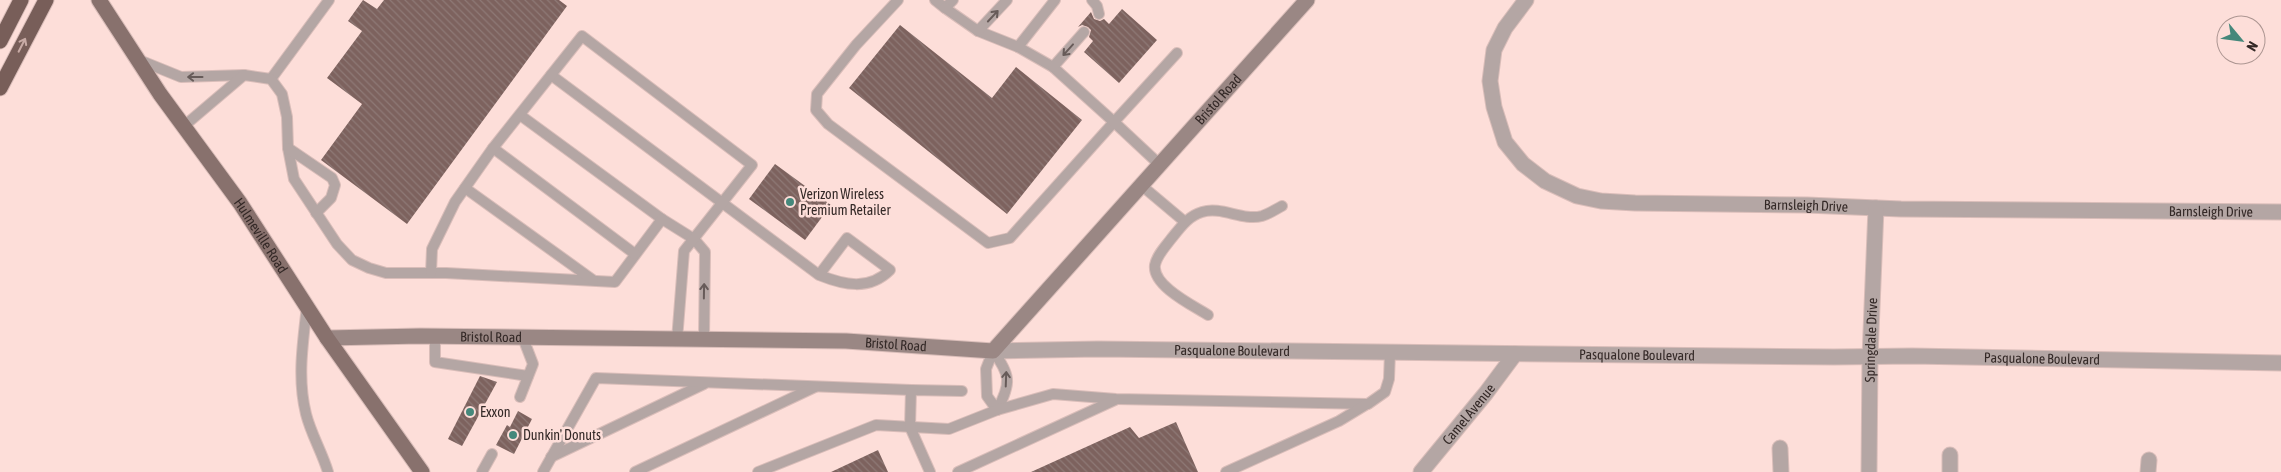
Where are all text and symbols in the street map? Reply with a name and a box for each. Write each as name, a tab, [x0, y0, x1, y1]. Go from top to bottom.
one-way arrow	[987, 9, 999, 22]
north arrow	[2216, 15, 2266, 65]
one-way arrow	[18, 38, 27, 53]
text: N	[2243, 39, 2261, 54]
one-way arrow	[1063, 43, 1074, 56]
street label: Bristol Road	[1192, 71, 1245, 128]
one-way arrow	[188, 72, 204, 82]
place label: Verizon Wireless Premium Retailer	[800, 186, 891, 218]
street label: Hulmeville Road	[231, 195, 291, 276]
marker: Verizon Wireless Premium Retailer	[784, 196, 796, 208]
street label: Barnsleigh Drive	[1764, 196, 1848, 215]
street label: Barnsleigh Drive	[2169, 203, 2253, 220]
one-way arrow	[699, 283, 709, 300]
street label: Springdale Drive	[1862, 297, 1880, 382]
street label: Bristol Road	[460, 328, 522, 345]
street label: Bristol Road	[864, 334, 927, 354]
street label: Pasqualone Boulevard	[1174, 342, 1290, 359]
street label: Pasqualone Boulevard	[1579, 346, 1695, 363]
street label: Pasqualone Boulevard	[1984, 349, 2100, 368]
one-way arrow	[1002, 371, 1011, 387]
street label: Camel Avenue	[1439, 381, 1498, 448]
place label: Exxon	[480, 404, 511, 420]
marker: Exxon	[464, 406, 476, 418]
place label: Dunkin' Donuts	[523, 427, 601, 443]
marker: Dunkin' Donuts	[507, 429, 519, 441]

